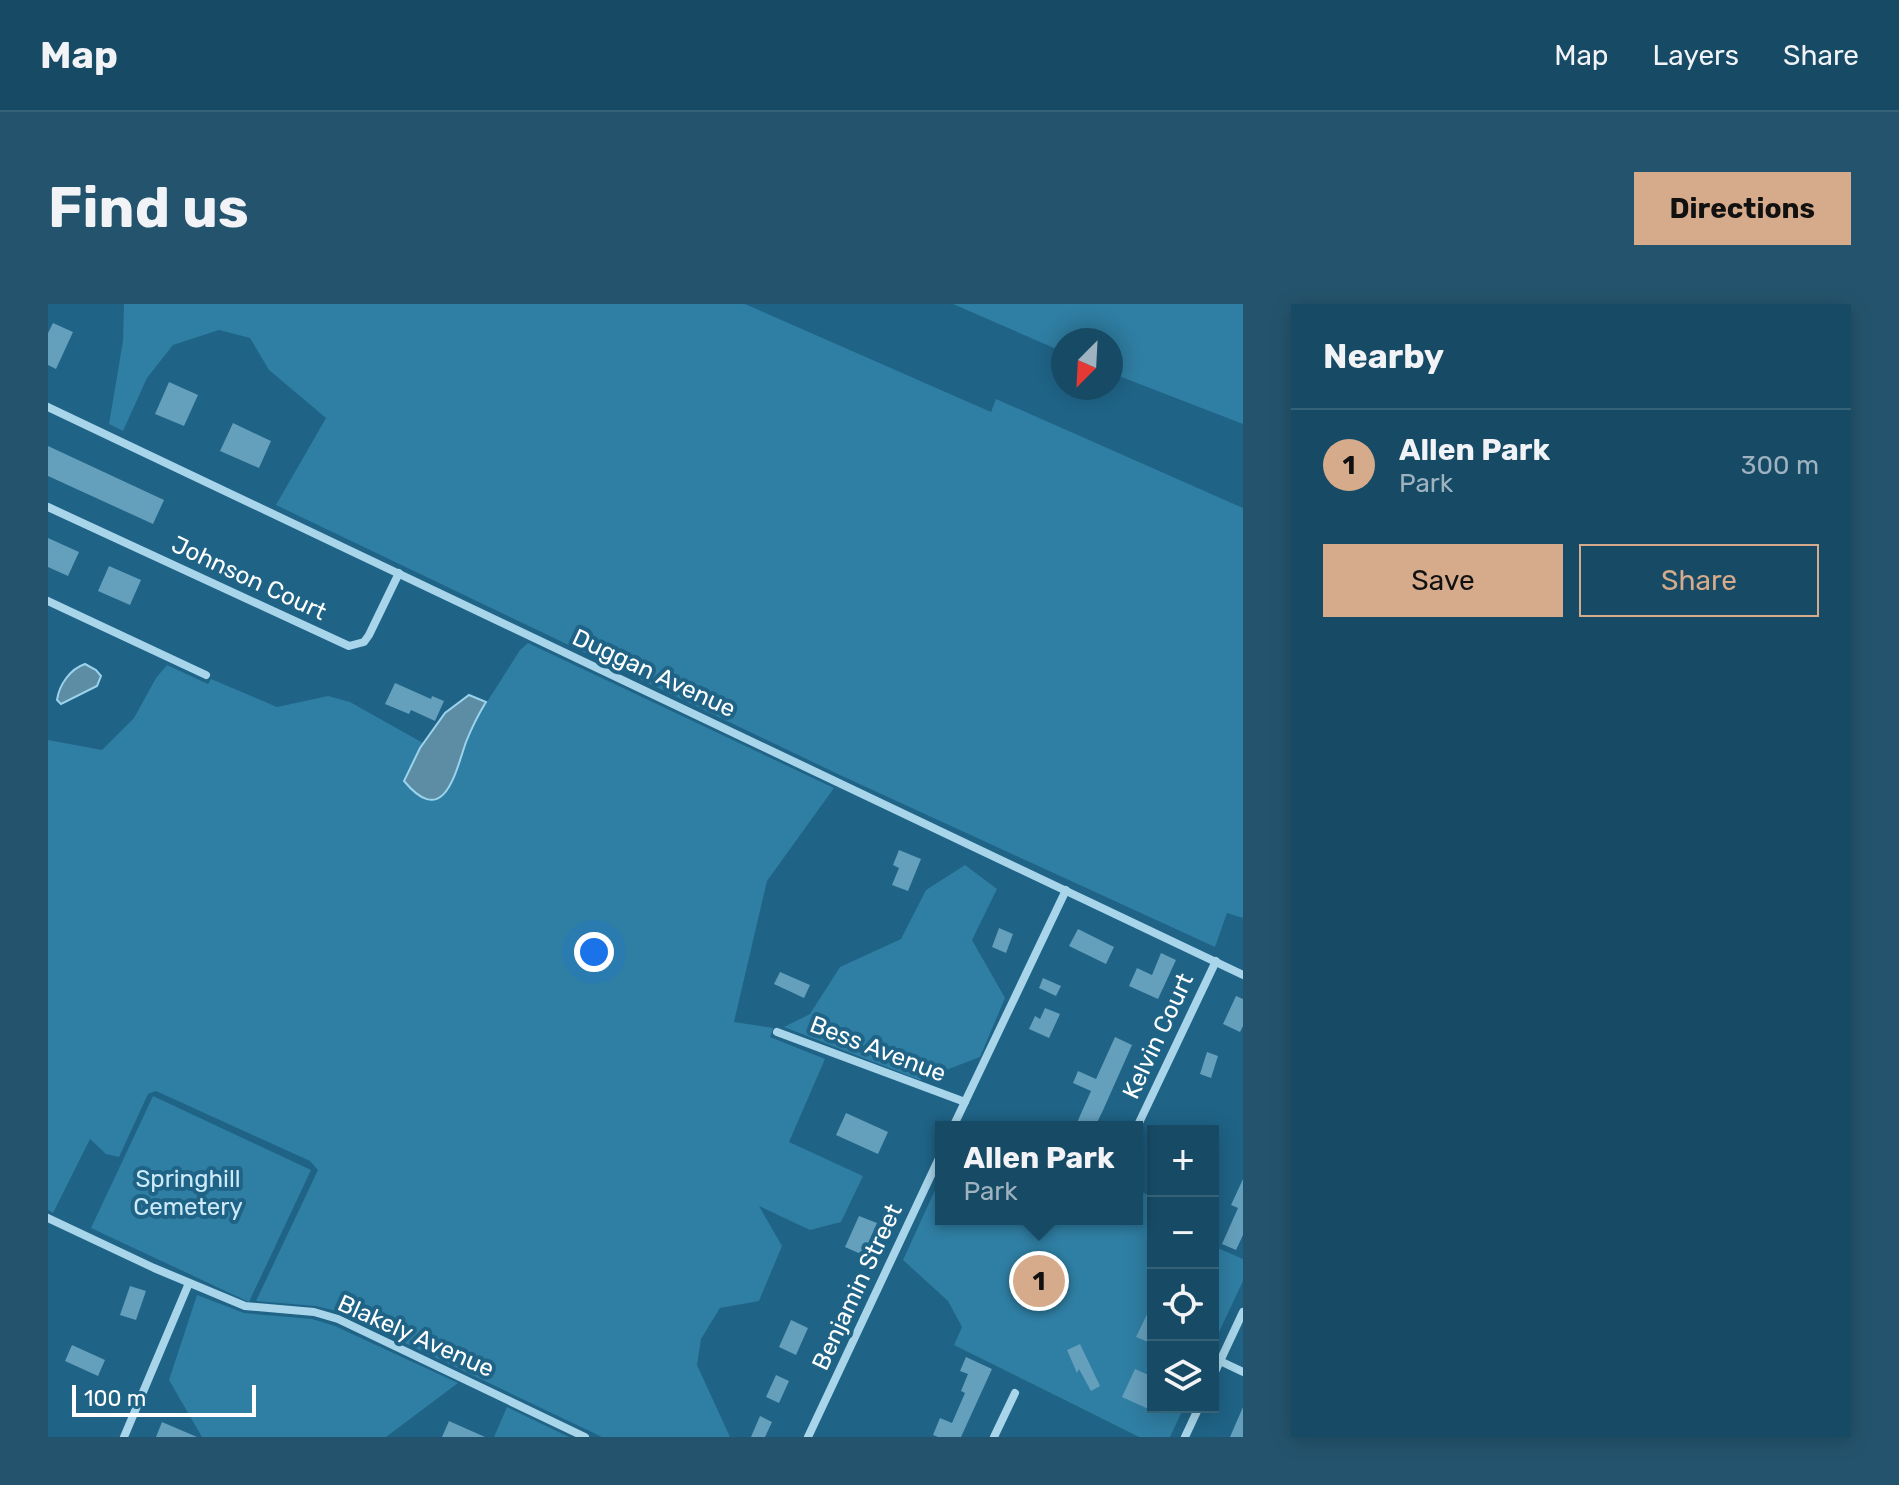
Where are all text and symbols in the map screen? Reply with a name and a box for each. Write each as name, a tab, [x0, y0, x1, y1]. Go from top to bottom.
text: Map	[40, 32, 118, 78]
text: Map	[1554, 39, 1609, 72]
text: Layers	[1653, 39, 1739, 72]
text: Share	[1783, 39, 1859, 72]
button: Directions	[1634, 172, 1851, 245]
text: Find us	[48, 175, 249, 241]
north arrow	[1051, 328, 1123, 400]
text: Nearby	[1323, 336, 1444, 377]
text: Allen Park	[1399, 432, 1550, 468]
text: 1	[1343, 450, 1355, 481]
text: 300 m	[1741, 450, 1819, 481]
text: Park	[1399, 468, 1453, 499]
street label: Johnson Court	[167, 530, 331, 626]
button: Save	[1323, 544, 1563, 617]
button: Share	[1579, 544, 1819, 617]
street label: Duggan Avenue	[568, 623, 740, 723]
your location	[574, 932, 614, 972]
street label: Kelvin Court	[1117, 969, 1199, 1103]
street label: Bess Avenue	[806, 1010, 950, 1088]
popup	[935, 1121, 1143, 1225]
map controls	[1147, 1125, 1219, 1413]
button: +	[1147, 1125, 1219, 1197]
text: Allen Park	[964, 1140, 1114, 1176]
park label: Springhill Cemetery	[133, 1165, 243, 1221]
text: Park	[964, 1176, 1018, 1207]
button: −	[1147, 1197, 1219, 1269]
street label: Benjamin Street	[806, 1199, 908, 1375]
pin: 1	[1013, 1251, 1065, 1311]
button: locate	[1147, 1269, 1219, 1341]
street label: Blakely Avenue	[334, 1289, 498, 1383]
button: layers	[1147, 1341, 1219, 1413]
scale bar	[72, 1381, 256, 1417]
text: 100 m	[84, 1385, 146, 1412]

